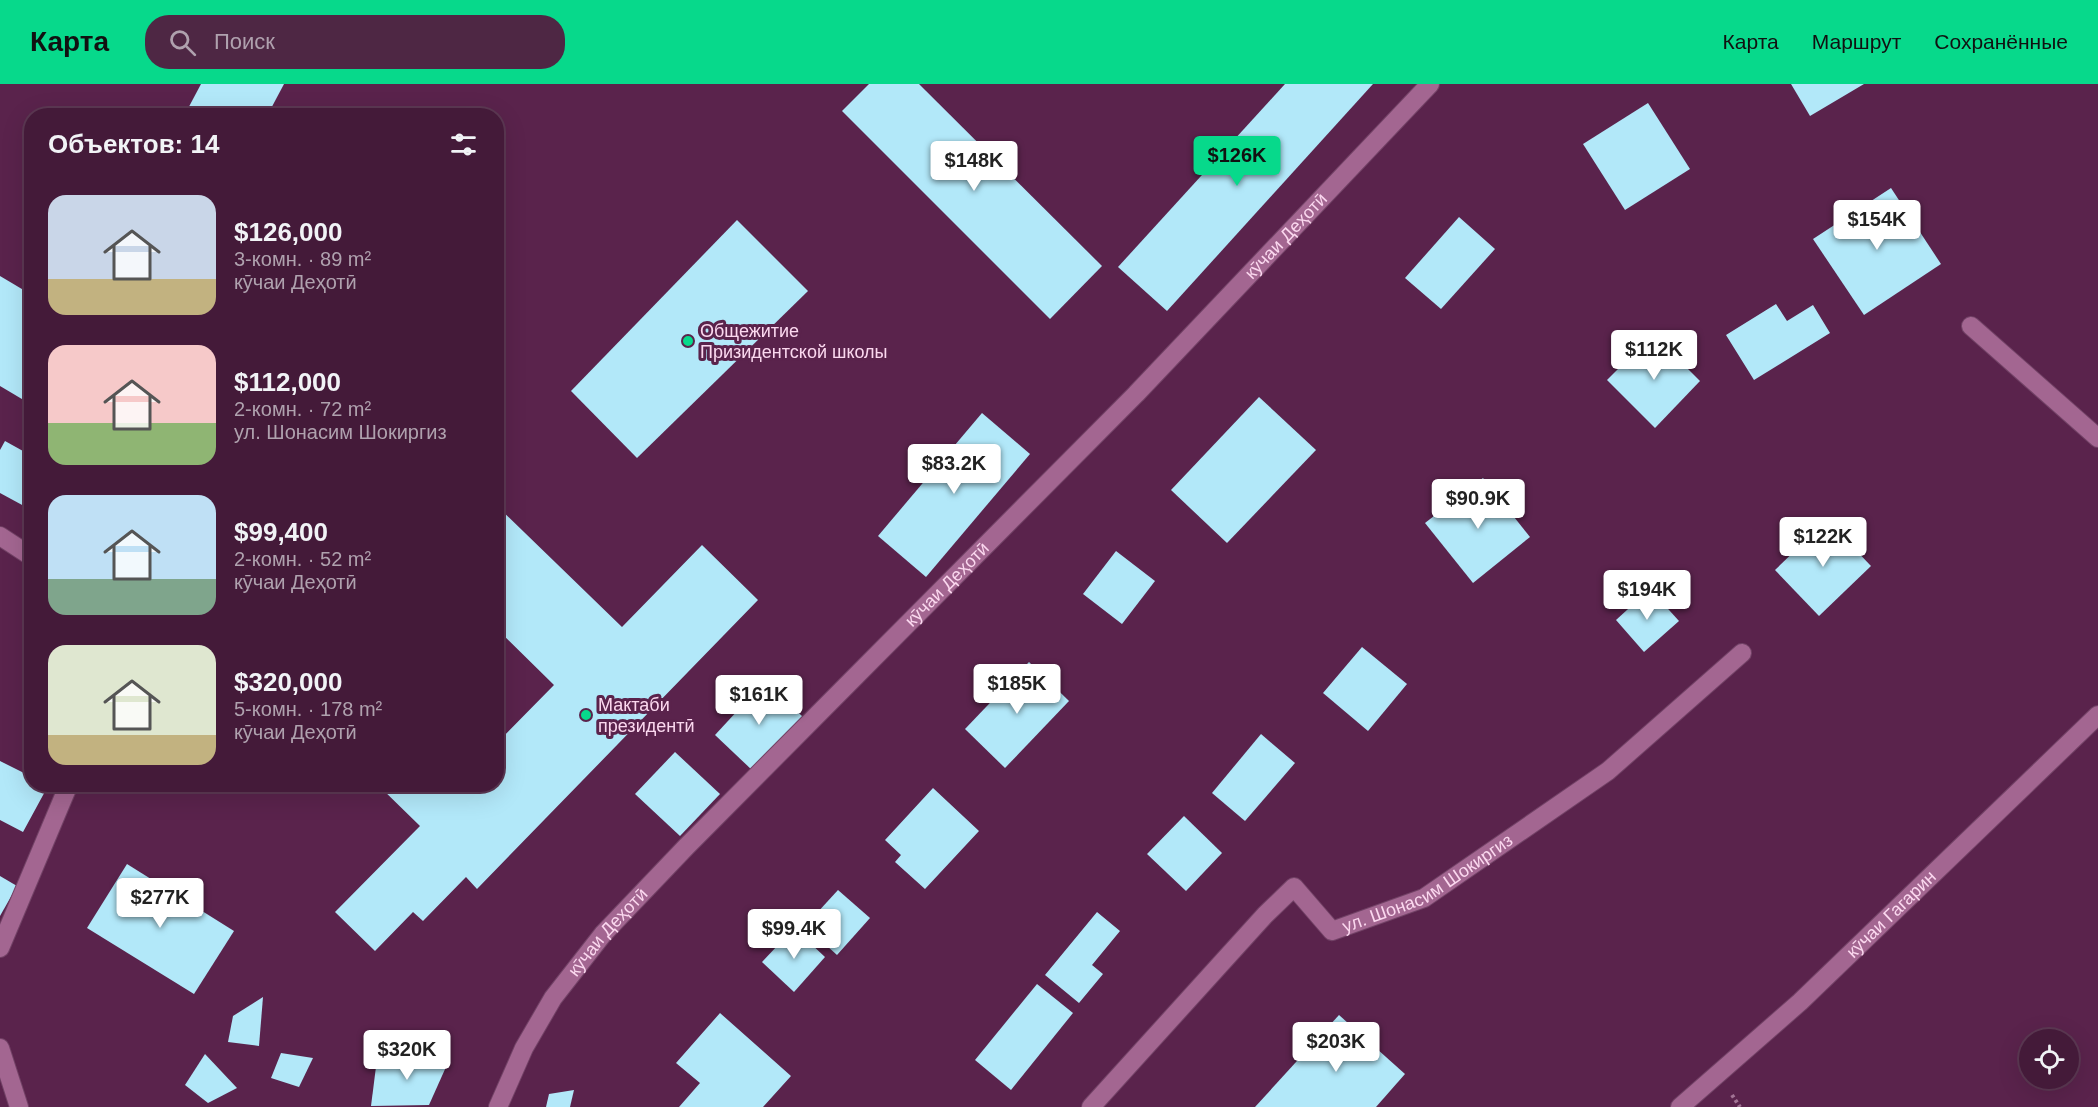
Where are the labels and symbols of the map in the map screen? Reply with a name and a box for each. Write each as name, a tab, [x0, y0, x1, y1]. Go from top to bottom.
pin: $126K	[1195, 136, 1279, 187]
pin: $148K	[932, 141, 1016, 192]
street label: кӯчаи Деҳотӣ	[1241, 189, 1331, 283]
pin: $154K	[1835, 200, 1919, 251]
place label: Общежитие Призидентской школы	[700, 321, 888, 362]
pin: $112K	[1612, 330, 1696, 381]
marker: Общежитие Призидентской школы	[681, 334, 695, 348]
pin: $83.2K	[905, 444, 1003, 495]
pin: $90.9K	[1429, 479, 1527, 530]
pin: $122K	[1781, 517, 1865, 568]
street label: кӯчаи Деҳотӣ	[901, 538, 993, 631]
pin: $194K	[1605, 570, 1689, 621]
pin: $185K	[975, 664, 1059, 715]
pin: $161K	[717, 675, 801, 726]
place label: Мактаби президентӣ	[598, 695, 694, 736]
marker: Мактаби президентӣ	[579, 708, 593, 722]
street label: ул. Шонасим Шокиргиз	[1340, 830, 1516, 936]
street label: кӯчаи Гагарин	[1842, 867, 1940, 962]
pin: $277K	[118, 878, 202, 929]
street label: кӯчаи Деҳотӣ	[564, 884, 651, 980]
pin: $99.4K	[745, 909, 843, 960]
pin: $203K	[1294, 1022, 1378, 1073]
pin: $320K	[365, 1030, 449, 1081]

